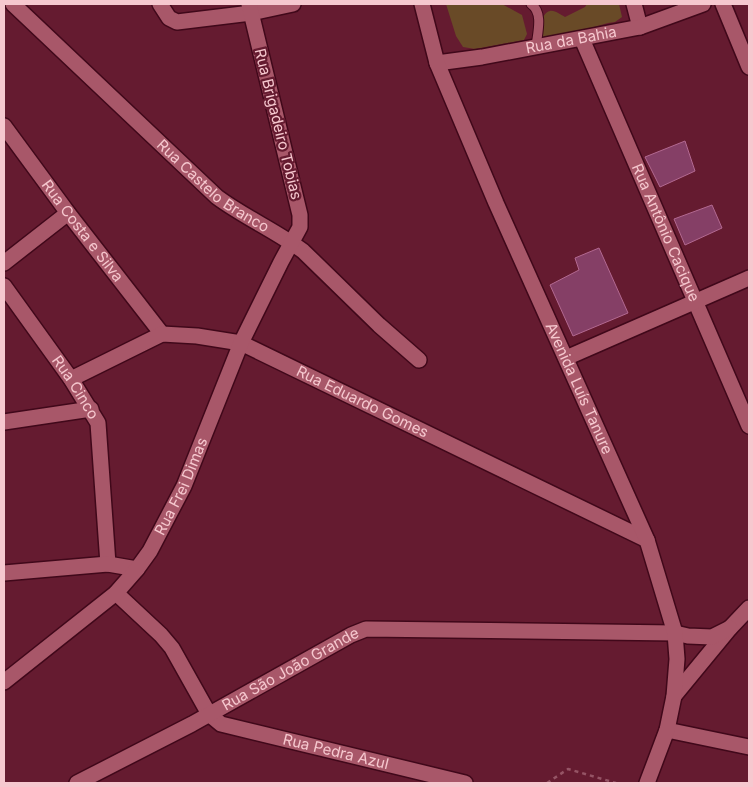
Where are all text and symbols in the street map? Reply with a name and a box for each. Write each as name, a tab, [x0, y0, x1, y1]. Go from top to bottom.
street label: Rua da Bahia	[524, 22, 618, 58]
street label: Rua Brigadeiro Tobias	[251, 46, 306, 201]
street label: Rua Castelo Branco	[153, 135, 273, 236]
street label: Rua Antônio Cacique	[628, 161, 704, 304]
street label: Rua Costa e Silva	[38, 176, 128, 285]
street label: Avenida Luís Tanure	[542, 319, 617, 457]
street label: Rua Cinco	[48, 351, 103, 422]
street label: Rua Eduardo Gomes	[293, 361, 432, 442]
street label: Rua Frei Dimas	[150, 435, 211, 538]
street label: Rua São João Grande	[218, 623, 361, 714]
street label: Rua Pedra Azul	[281, 729, 391, 773]

